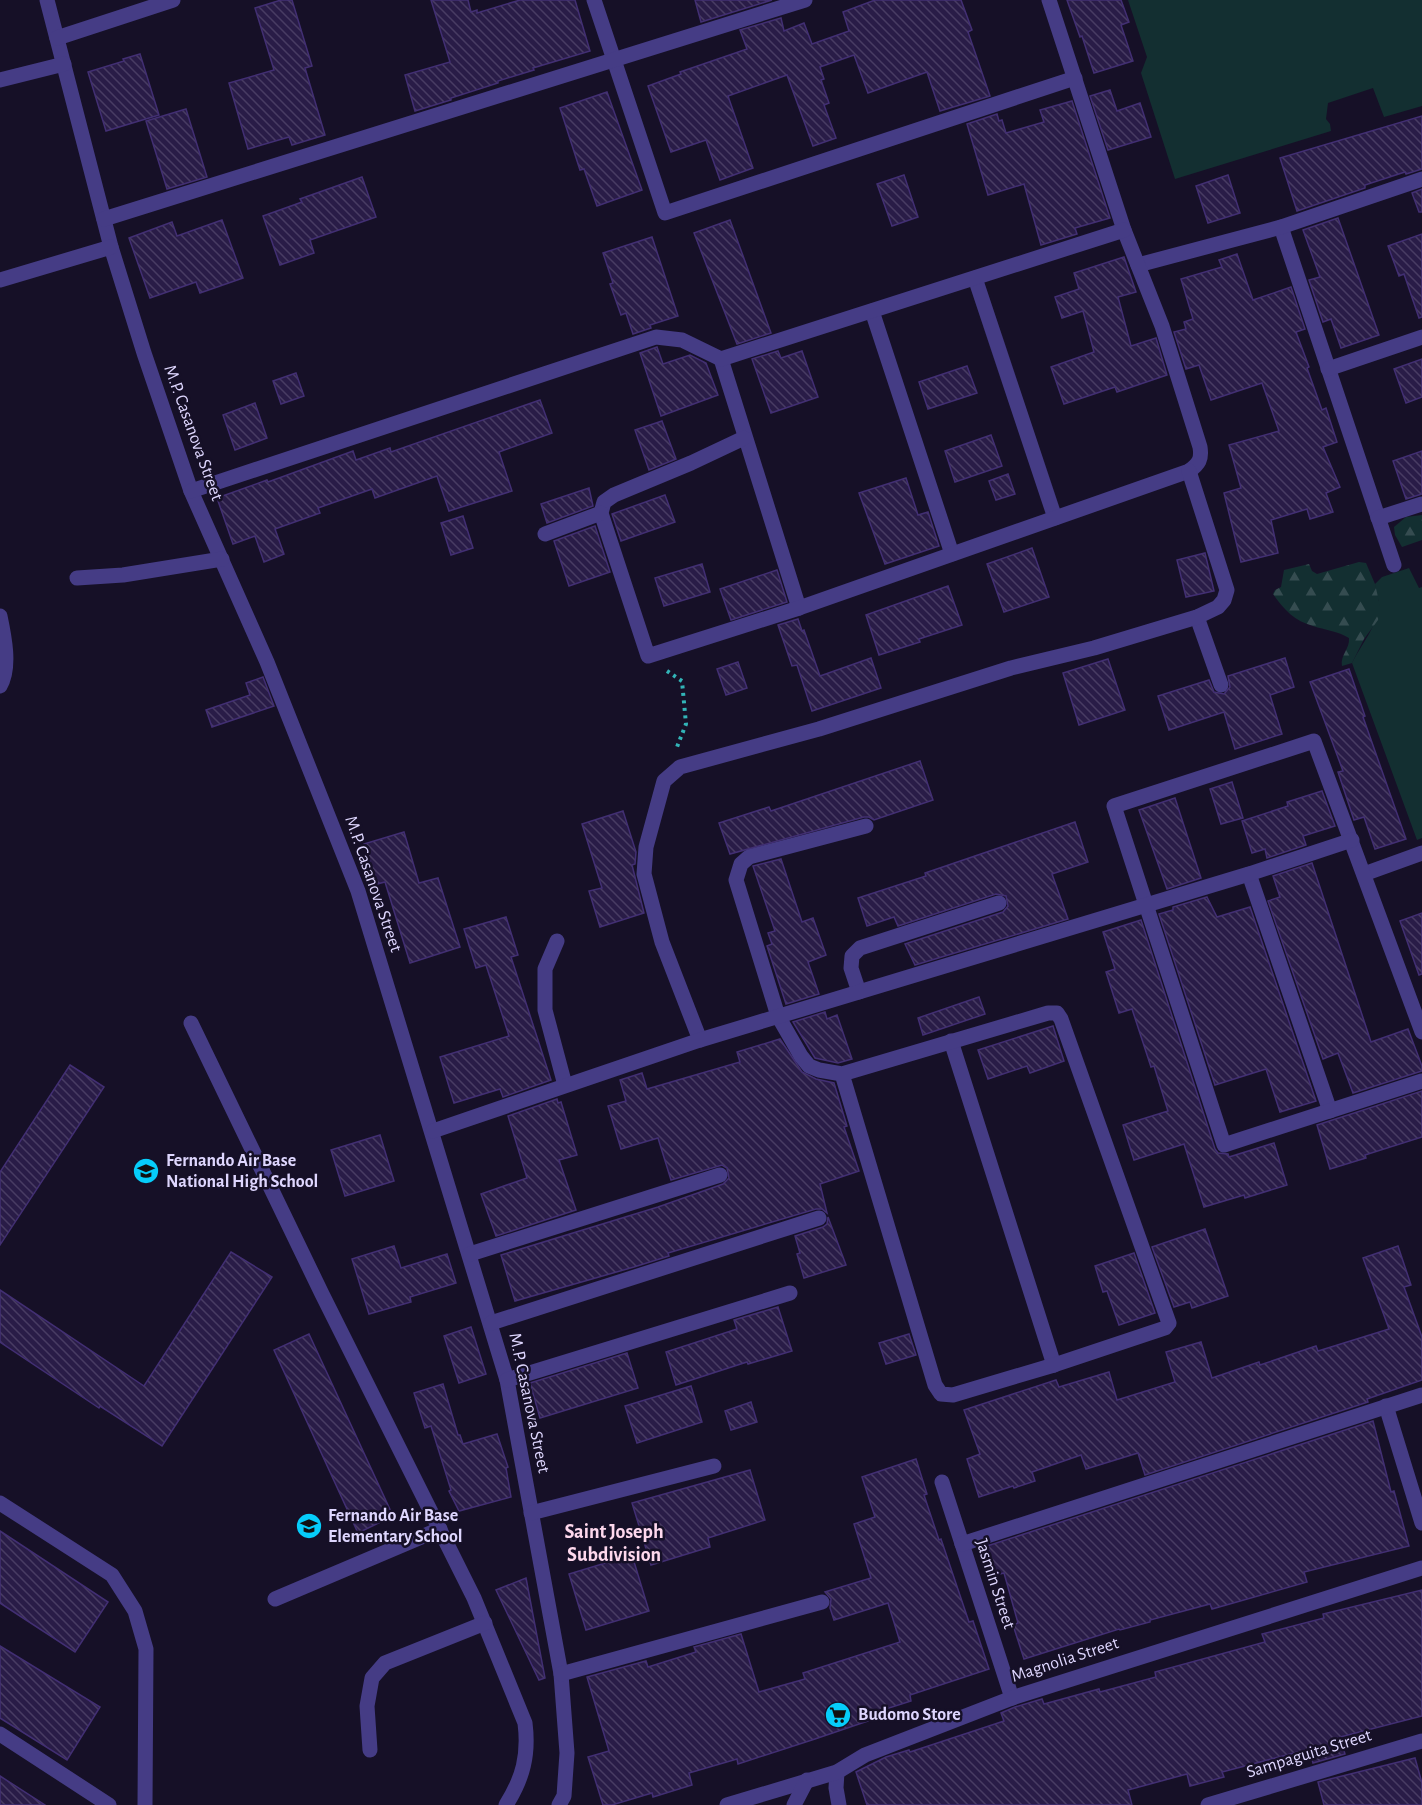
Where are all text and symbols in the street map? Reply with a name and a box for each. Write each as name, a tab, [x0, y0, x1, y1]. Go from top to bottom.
street label: M.P. Casanova Street	[160, 363, 226, 503]
street label: M.P. Casanova Street	[341, 814, 405, 955]
place label: Fernando Air Base National High School	[166, 1152, 318, 1191]
school or university icon: Fernando Air Base National High School	[131, 1156, 161, 1186]
street label: M.P. Casanova Street	[505, 1331, 553, 1475]
place label: Fernando Air Base Elementary School	[328, 1507, 463, 1546]
school or university icon: Fernando Air Base Elementary School	[294, 1511, 324, 1541]
district label: Saint Joseph Subdivision	[564, 1522, 664, 1565]
street label: Jasmin Street	[972, 1537, 1018, 1632]
street label: Magnolia Street	[1009, 1634, 1121, 1686]
supermarket icon: Budomo Store	[823, 1700, 853, 1730]
place label: Budomo Store	[858, 1706, 961, 1724]
street label: Sampaguita Street	[1244, 1726, 1374, 1782]

